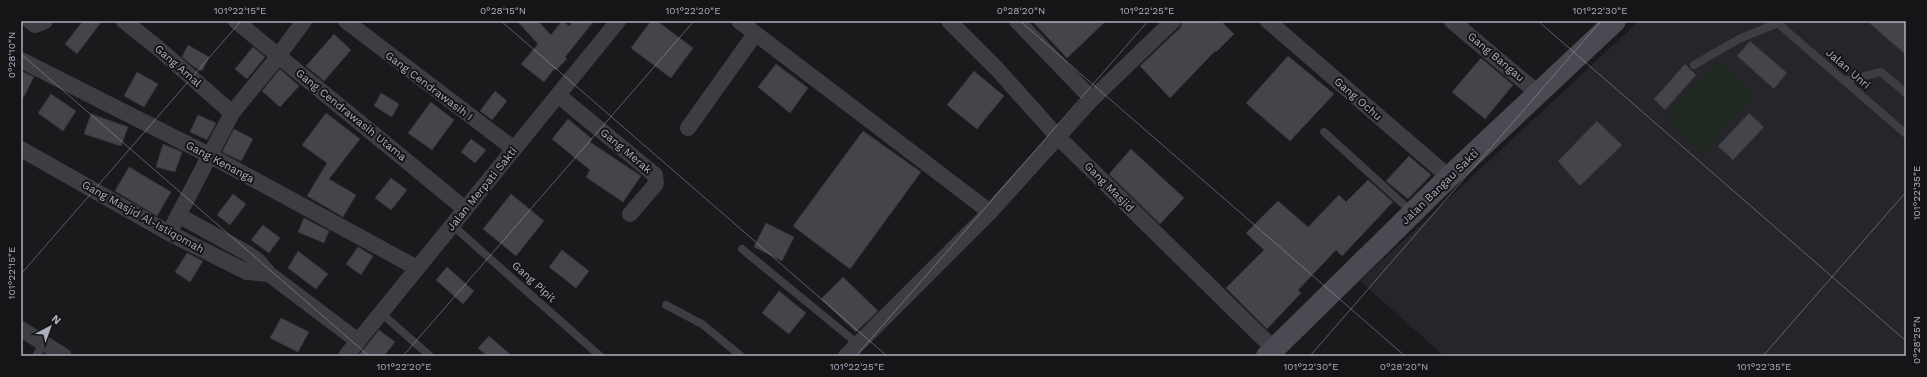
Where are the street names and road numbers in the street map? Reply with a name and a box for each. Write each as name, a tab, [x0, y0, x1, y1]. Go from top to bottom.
street label: Gang Bangau	[1465, 30, 1527, 84]
street label: Gang Amal	[152, 42, 204, 90]
street label: Jalan Unri	[1823, 46, 1873, 92]
street label: Gang Cendrawasih I	[383, 49, 475, 123]
street label: Gang Cendrawasih Utama	[293, 66, 409, 164]
street label: Gang Ochu	[1332, 75, 1384, 123]
street label: Gang Merak	[598, 126, 654, 176]
street label: Gang Kenanga	[184, 139, 256, 185]
street label: Jalan Merpati Sakti	[444, 145, 520, 233]
street label: Jalan Bangau Sakti	[1399, 147, 1481, 227]
street label: Gang Masjid	[1082, 160, 1136, 214]
street label: Gang Masjid Al-Istiqomah	[80, 178, 206, 256]
street label: Gang Pipit	[509, 259, 559, 305]

